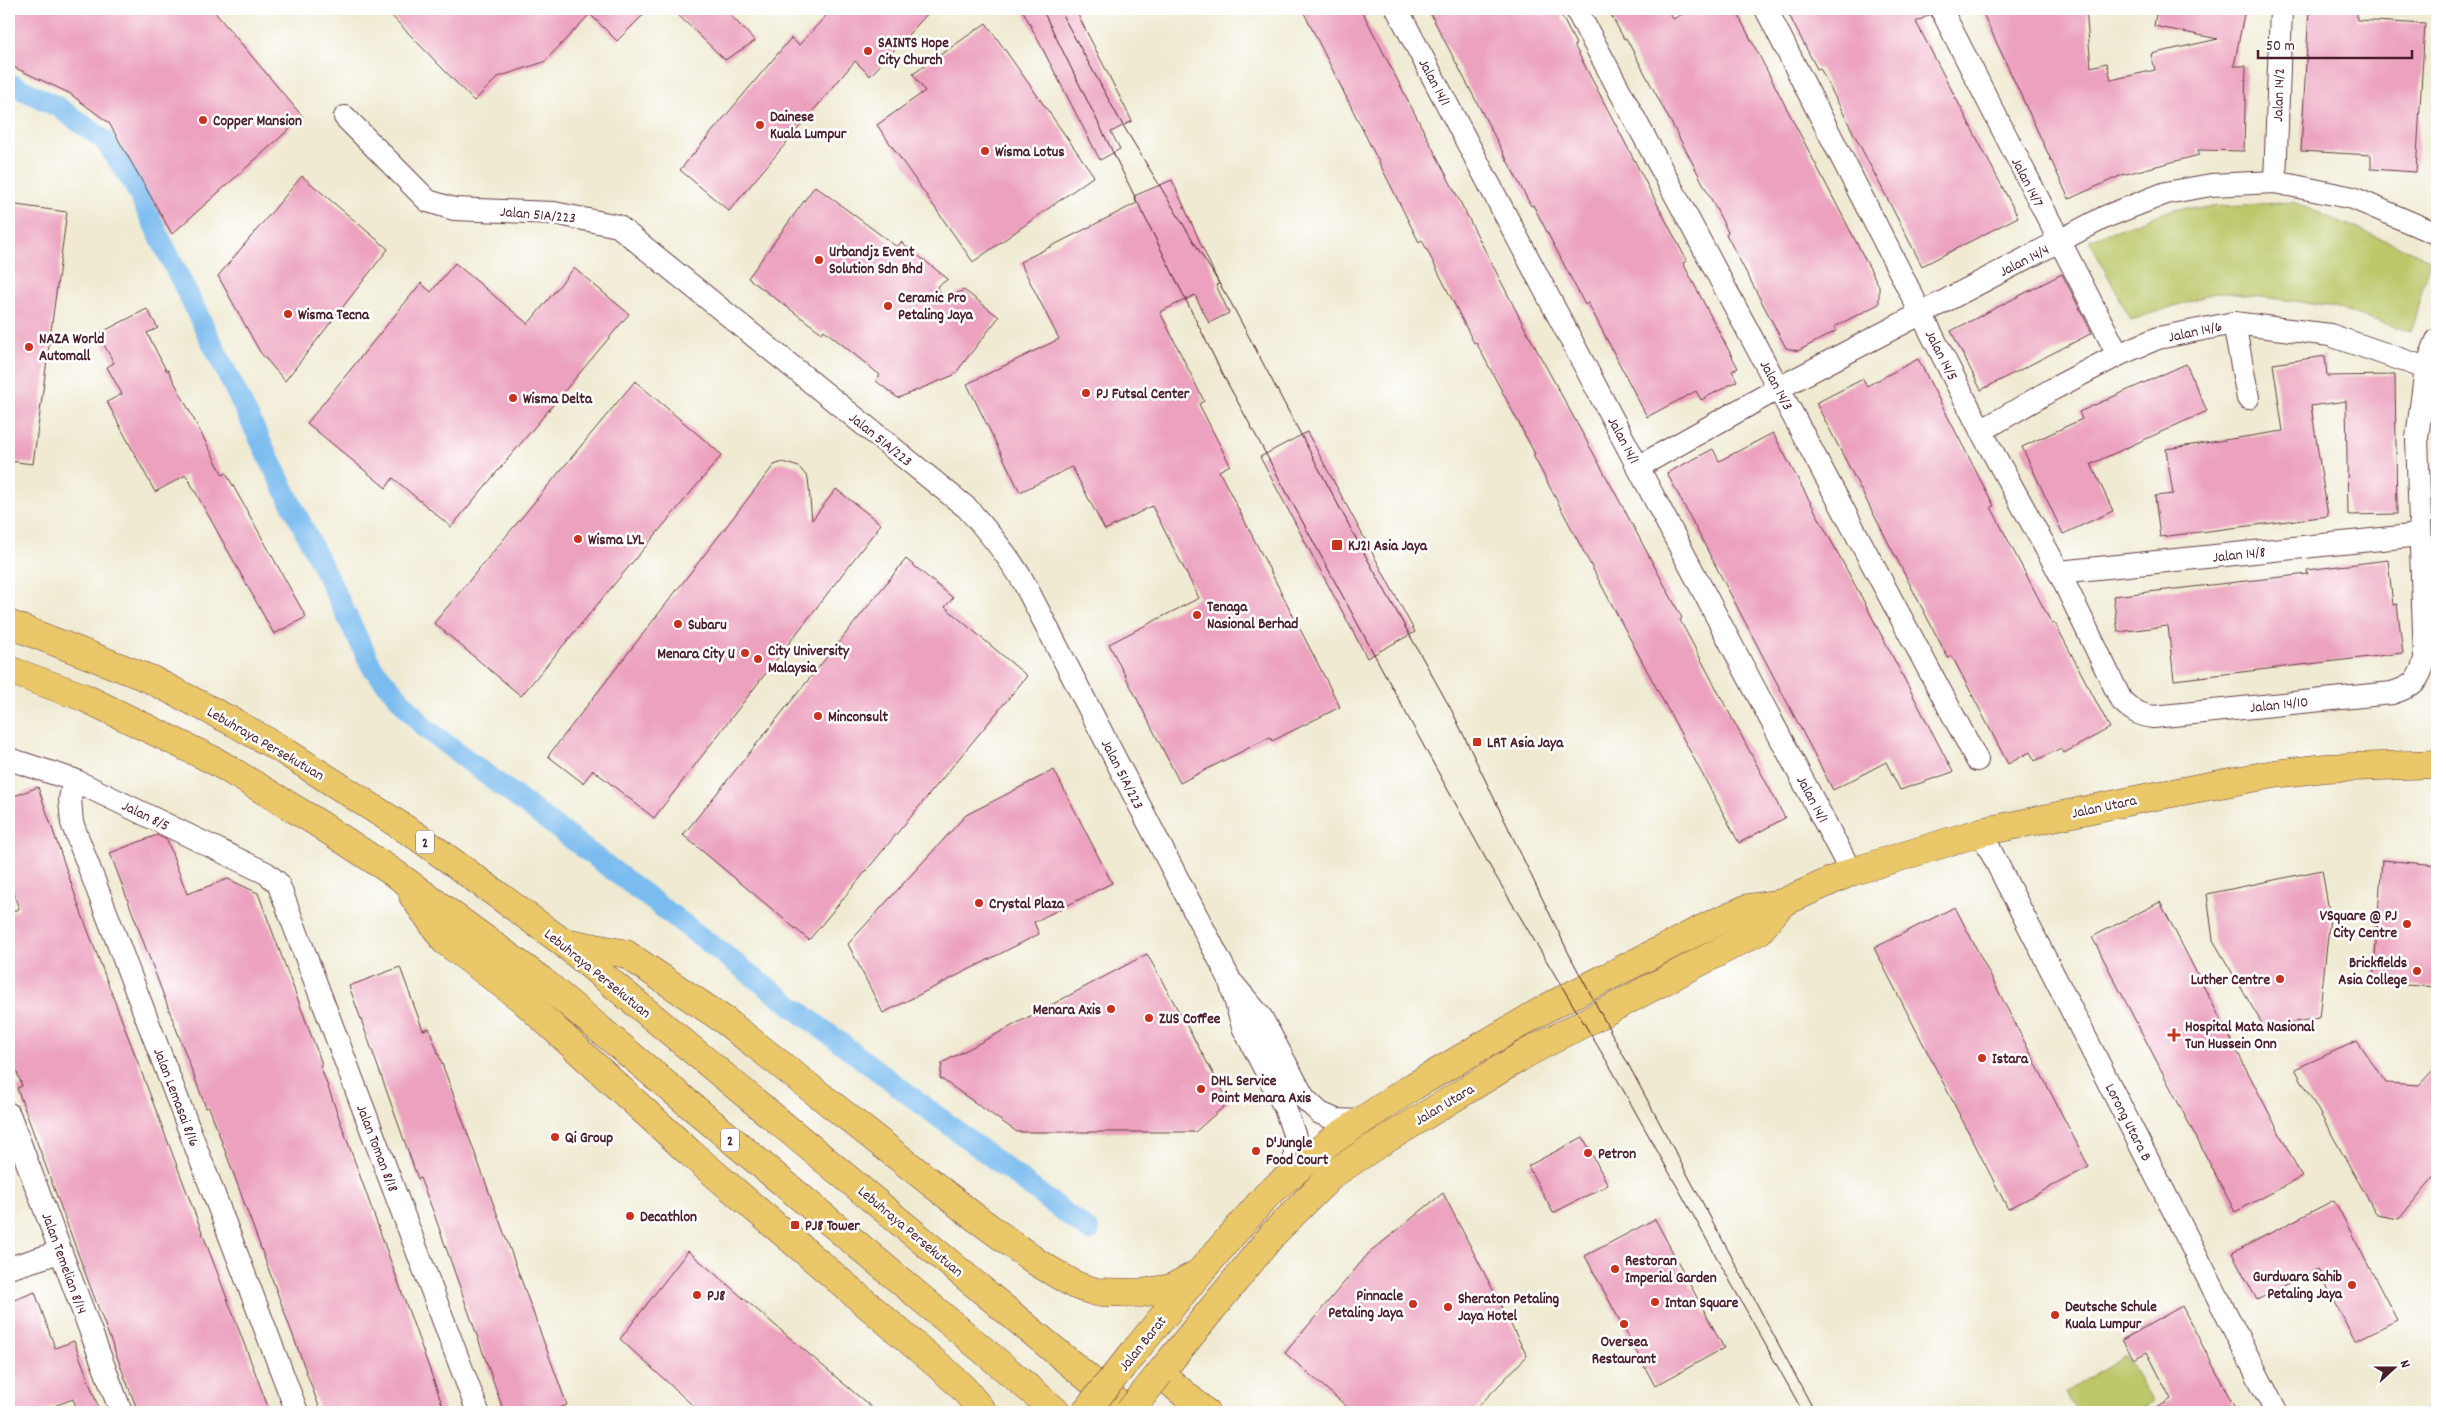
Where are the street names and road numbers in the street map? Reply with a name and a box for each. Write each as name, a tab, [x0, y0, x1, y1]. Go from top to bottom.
street label: Jalan 14/1	[1412, 55, 1455, 110]
street label: Jalan 14/2	[2268, 68, 2292, 122]
street label: Jalan 14/7	[2004, 154, 2048, 212]
street label: Jalan 51A/223	[499, 202, 577, 230]
street label: Jalan 14/4	[1996, 240, 2054, 284]
street label: Jalan 14/6	[2166, 317, 2224, 349]
street label: Jalan 14/5	[1918, 327, 1962, 385]
street label: Jalan 14/3	[1753, 357, 1798, 415]
street label: Jalan 51A/223	[843, 408, 916, 473]
street label: Jalan 14/1	[1601, 413, 1644, 468]
street label: Jalan 14/8	[2212, 542, 2267, 570]
street label: Jalan 14/10	[2249, 692, 2310, 720]
street label: Lebuhraya Persekutuan	[202, 702, 328, 787]
street label: Jalan 51A/223	[1094, 736, 1148, 814]
street label: Jalan 14/1	[1790, 772, 1833, 827]
street label: Jalan Utara	[2070, 790, 2140, 826]
street label: Jalan 8/5	[118, 796, 173, 838]
road number: 2	[416, 830, 434, 854]
street label: Lebuhraya Persekutuan	[538, 924, 655, 1025]
street label: Jalan Lemasai 8/16	[146, 1045, 204, 1150]
street label: Jalan Utara	[1411, 1079, 1480, 1132]
street label: Lorong Utara B	[2098, 1080, 2156, 1166]
street label: Jalan Toman 8/18	[349, 1102, 403, 1196]
road number: 2	[721, 1128, 739, 1152]
street label: Lebuhraya Persekutuan	[852, 1182, 967, 1283]
street label: Jalan Temelian 8/14	[35, 1210, 92, 1317]
street label: Jalan Barat	[1114, 1311, 1173, 1377]

